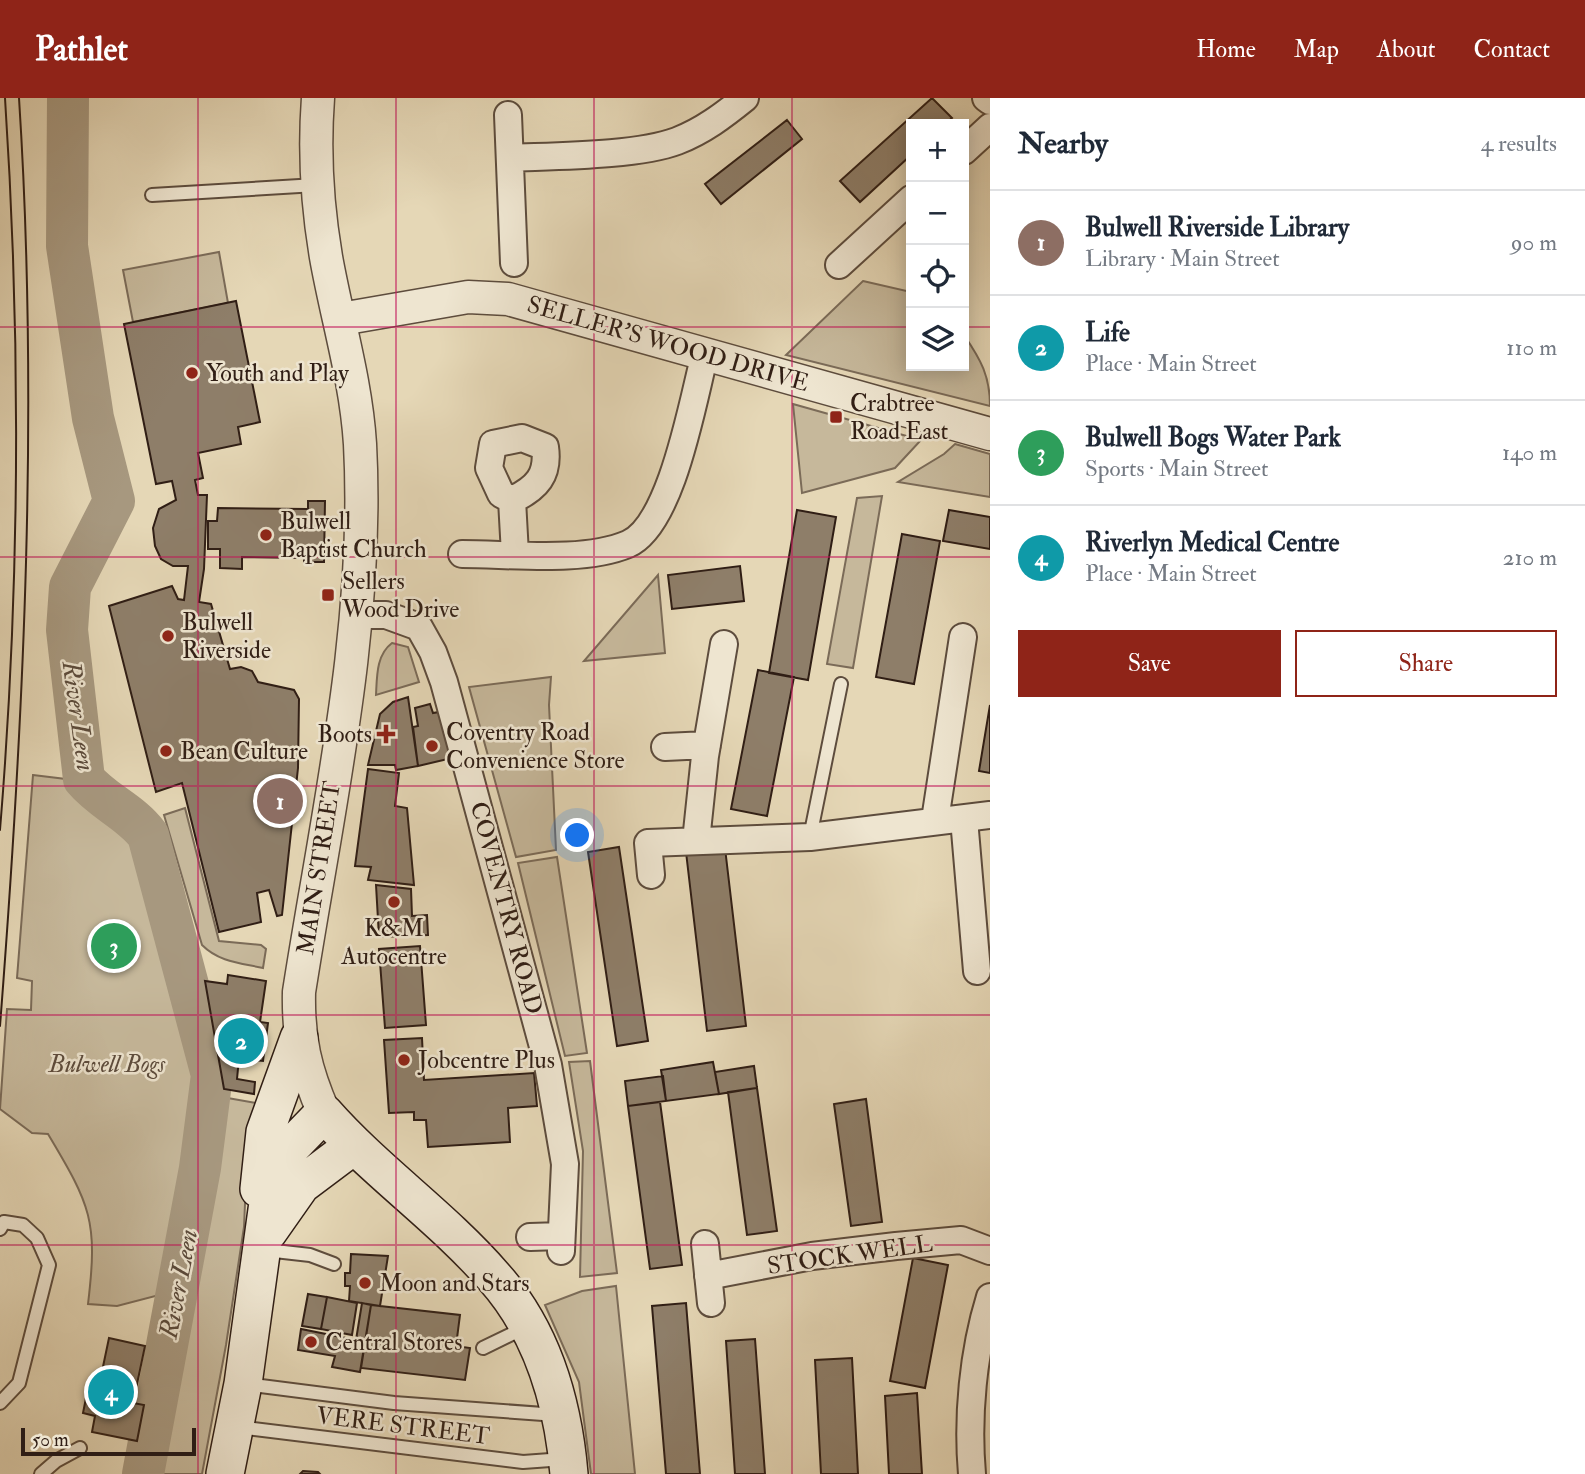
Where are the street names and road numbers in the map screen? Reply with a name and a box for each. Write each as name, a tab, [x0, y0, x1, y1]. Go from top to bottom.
street label: SELLER'S WOOD DRIVE	[524, 289, 812, 399]
street label: MAIN STREET	[290, 779, 348, 957]
street label: COVENTRY ROAD	[463, 798, 549, 1018]
street label: STOCK WELL	[765, 1228, 935, 1282]
street label: VERE STREET	[315, 1400, 492, 1452]

